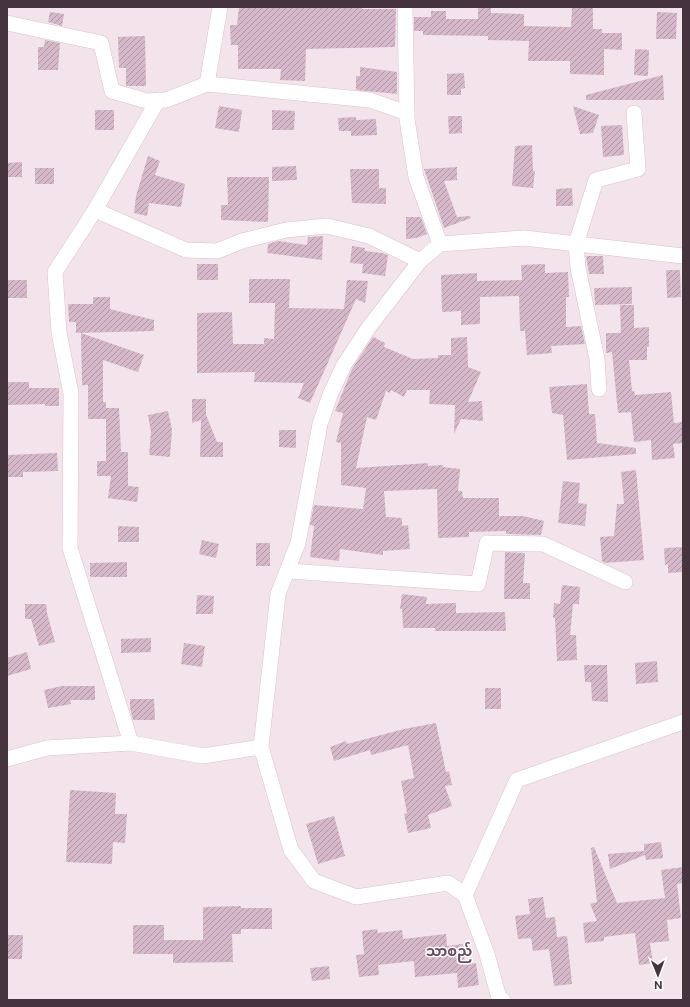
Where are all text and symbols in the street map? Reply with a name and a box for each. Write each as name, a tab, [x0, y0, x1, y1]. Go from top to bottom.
district label: သာစည်	[426, 941, 472, 963]
north arrow	[638, 955, 678, 995]
text: N	[654, 979, 663, 991]

